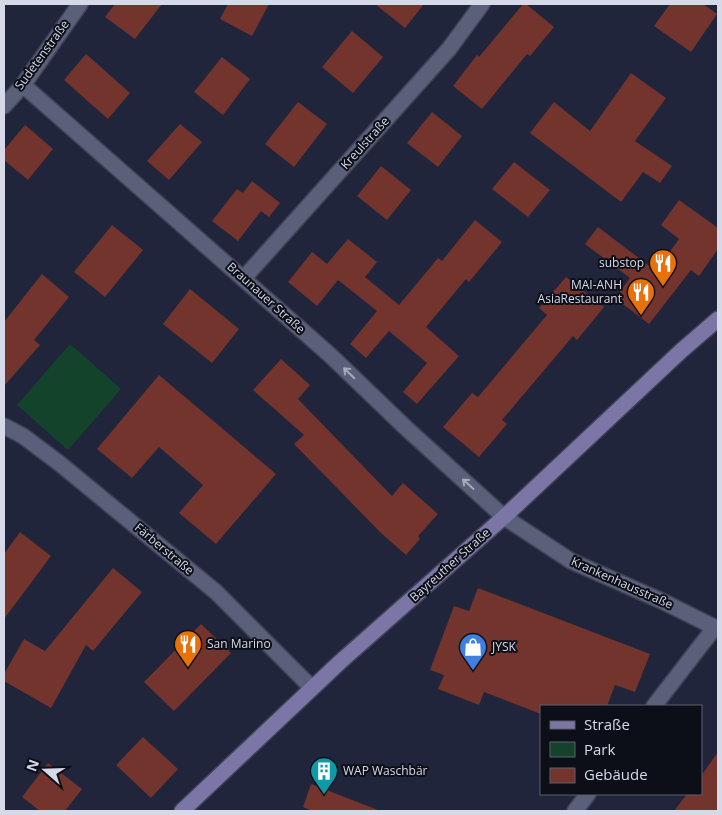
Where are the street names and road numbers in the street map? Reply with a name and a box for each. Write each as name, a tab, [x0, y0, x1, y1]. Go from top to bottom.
street label: Sudetenstraße	[11, 16, 73, 93]
street label: Kreulstraße	[337, 113, 393, 173]
street label: Braunauer Straße	[224, 258, 309, 337]
street label: Färberstraße	[131, 519, 198, 579]
street label: Bayreuther Straße	[406, 524, 494, 605]
street label: Krankenhausstraße	[569, 552, 676, 613]

